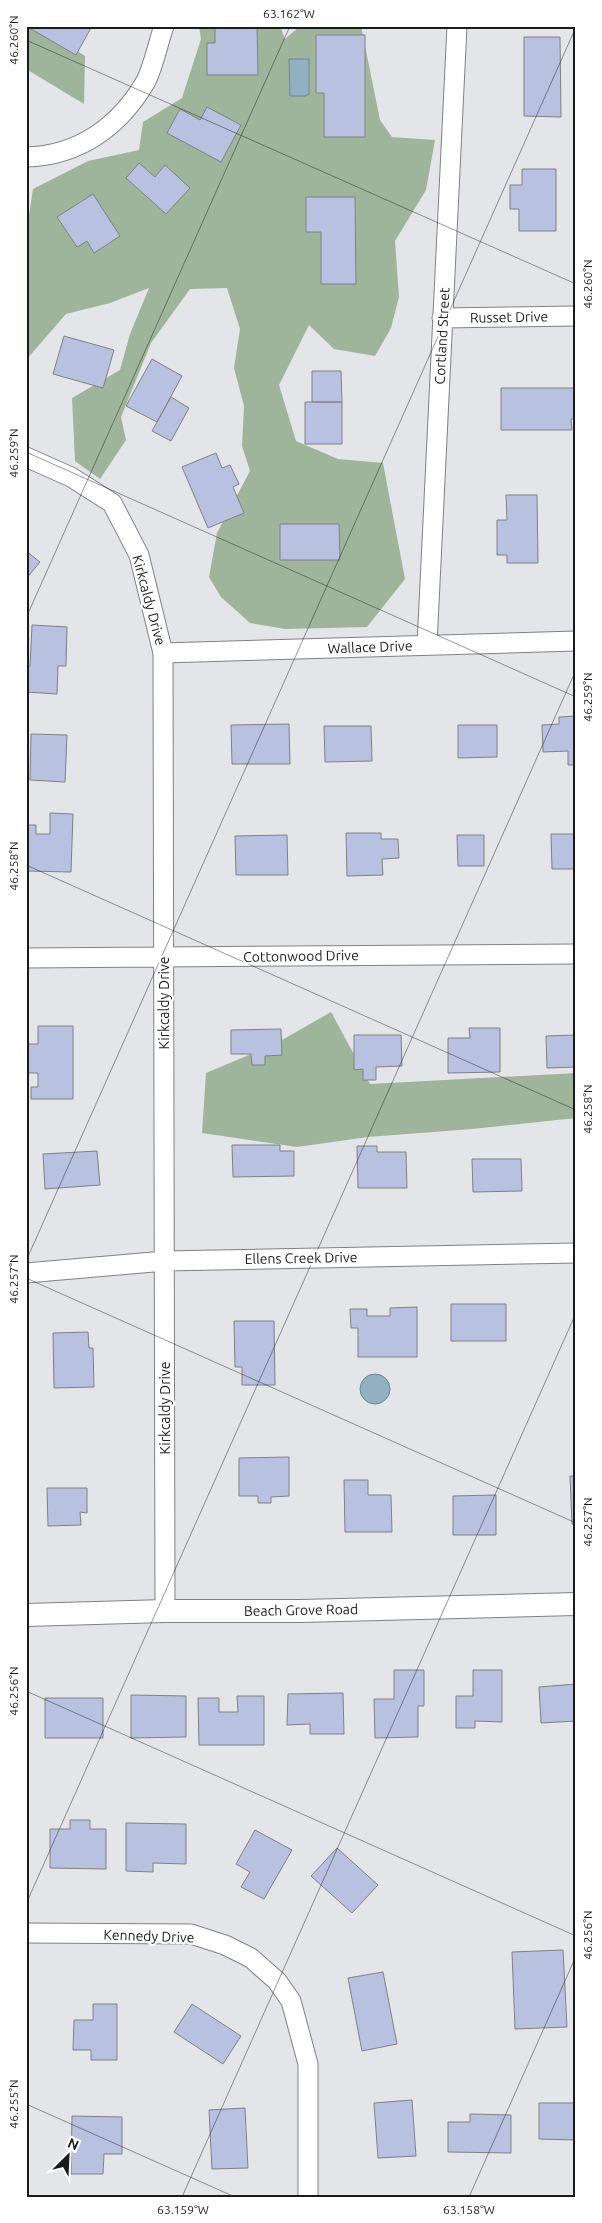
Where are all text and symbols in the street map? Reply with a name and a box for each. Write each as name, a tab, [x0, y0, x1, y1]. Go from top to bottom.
text: 63.162°W	[263, 7, 315, 20]
text: 46.260°N	[7, 15, 20, 65]
text: 46.260°N	[581, 259, 594, 309]
street label: Cortland Street	[431, 287, 453, 385]
street label: Russet Drive	[470, 308, 548, 326]
text: 46.259°N	[7, 428, 20, 478]
street label: Kirkcaldy Drive	[129, 553, 169, 647]
street label: Wallace Drive	[327, 638, 413, 656]
text: 46.259°N	[581, 672, 594, 722]
text: 46.258°N	[7, 841, 20, 891]
street label: Cottonwood Drive	[243, 947, 359, 965]
street label: Kirkcaldy Drive	[156, 957, 172, 1049]
text: 46.258°N	[581, 1084, 594, 1134]
street label: Ellens Creek Drive	[244, 1249, 358, 1267]
text: 46.257°N	[7, 1254, 20, 1304]
street label: Kirkcaldy Drive	[157, 1362, 173, 1454]
text: 46.257°N	[581, 1497, 594, 1547]
street label: Beach Grove Road	[244, 1601, 358, 1619]
text: 46.256°N	[7, 1666, 20, 1716]
text: 46.256°N	[581, 1910, 594, 1960]
street label: Kennedy Drive	[103, 1926, 195, 1946]
text: 46.255°N	[7, 2079, 20, 2129]
north arrow	[42, 2130, 92, 2180]
text: N	[65, 2135, 81, 2154]
text: 63.159°W	[157, 2203, 209, 2216]
text: 63.158°W	[443, 2203, 495, 2216]

